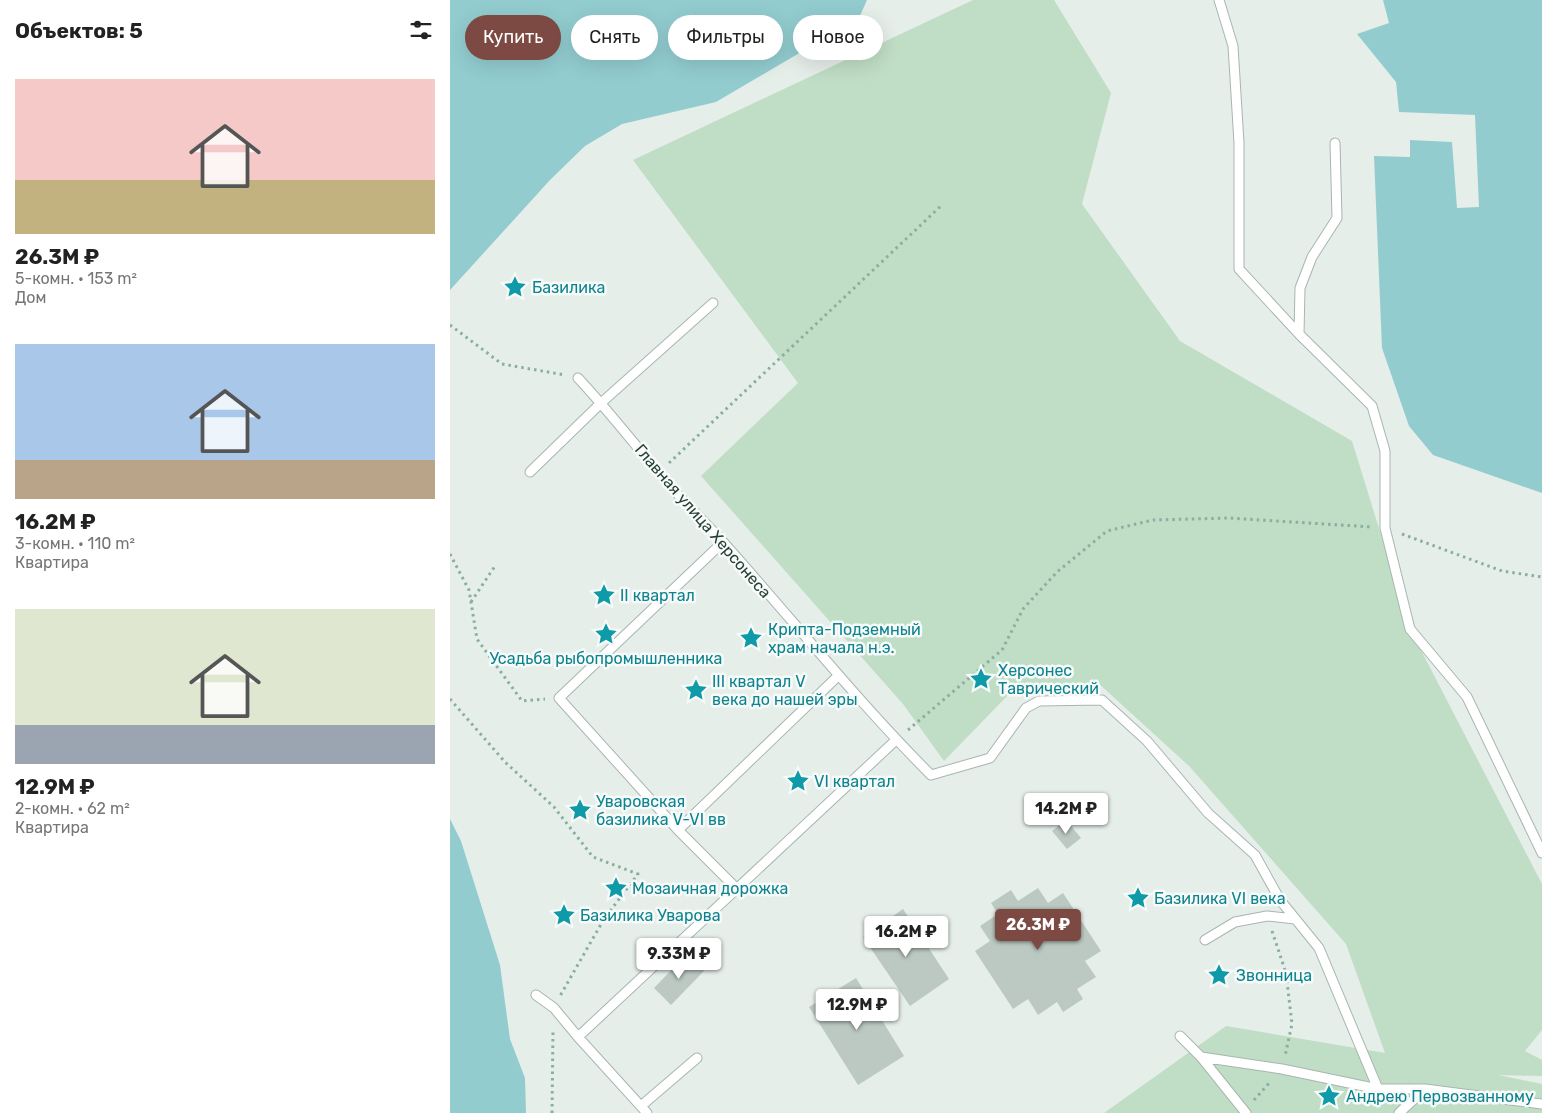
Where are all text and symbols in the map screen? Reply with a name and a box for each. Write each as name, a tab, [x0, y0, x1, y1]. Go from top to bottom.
chip: Купить	[465, 15, 561, 60]
chip: Снять	[571, 15, 658, 60]
chip: Фильтры	[668, 15, 783, 60]
chip: Новое	[793, 15, 883, 60]
icon: filters	[407, 16, 435, 44]
text: Объектов: 5	[15, 18, 143, 43]
icon: home	[180, 111, 270, 201]
text: 26.3M ₽	[15, 244, 99, 269]
text: 5-комн. · 153 m²	[15, 269, 137, 288]
place icon: Базилика	[502, 274, 528, 300]
place label: Базилика	[532, 278, 605, 297]
text: Дом	[15, 288, 46, 307]
icon: home	[180, 376, 270, 466]
street label: Главная улица Херсонеса	[631, 440, 775, 602]
text: 16.2M ₽	[15, 509, 96, 534]
text: 3-комн. · 110 m²	[15, 534, 135, 553]
text: Квартира	[15, 553, 89, 572]
place icon: II квартал	[591, 582, 617, 608]
place label: II квартал	[620, 586, 695, 605]
place label: Крипта-Подземный храм начала н.э.	[768, 620, 921, 657]
place icon: Усадьба рыбопромышленника	[593, 621, 619, 647]
place icon: Крипта-Подземный храм начала н.э.	[738, 625, 764, 651]
icon: home	[180, 641, 270, 731]
place label: Усадьба рыбопромышленника	[490, 649, 722, 668]
place label: Херсонес Таврический	[998, 661, 1099, 698]
place icon: Херсонес Таврический	[968, 666, 994, 692]
place label: III квартал V века до нашей эры	[712, 672, 858, 709]
place icon: III квартал V века до нашей эры	[683, 677, 709, 703]
place icon: VI квартал	[785, 768, 811, 794]
place label: VI квартал	[814, 772, 895, 791]
text: 12.9M ₽	[15, 774, 95, 799]
place label: Уваровская базилика V-VI вв	[596, 792, 726, 829]
pin: 14.2M ₽	[1020, 792, 1112, 835]
place icon: Уваровская базилика V-VI вв	[567, 797, 593, 823]
text: 2-комн. · 62 m²	[15, 799, 130, 818]
text: 14.2M ₽	[1035, 799, 1097, 818]
text: Квартира	[15, 818, 89, 837]
place icon: Мозаичная дорожка	[603, 875, 629, 901]
place label: Мозаичная дорожка	[632, 879, 788, 898]
place icon: Базилика VI века	[1125, 885, 1151, 911]
place label: Базилика VI века	[1154, 889, 1285, 908]
place icon: Базилика Уварова	[551, 902, 577, 928]
place label: Базилика Уварова	[580, 906, 720, 925]
pin: 26.3M ₽	[992, 908, 1084, 951]
text: 26.3M ₽	[1006, 915, 1070, 934]
pin: 16.2M ₽	[860, 916, 952, 958]
text: 16.2M ₽	[875, 922, 937, 941]
pin: 9.33M ₽	[633, 938, 725, 980]
text: 9.33M ₽	[647, 944, 711, 963]
place icon: Звонница	[1206, 962, 1232, 988]
place label: Звонница	[1236, 966, 1312, 985]
pin: 12.9M ₽	[811, 988, 903, 1031]
text: 12.9M ₽	[827, 995, 887, 1014]
place icon: Андрею Первозванному	[1316, 1083, 1342, 1109]
place label: Андрею Первозванному	[1346, 1087, 1534, 1106]

